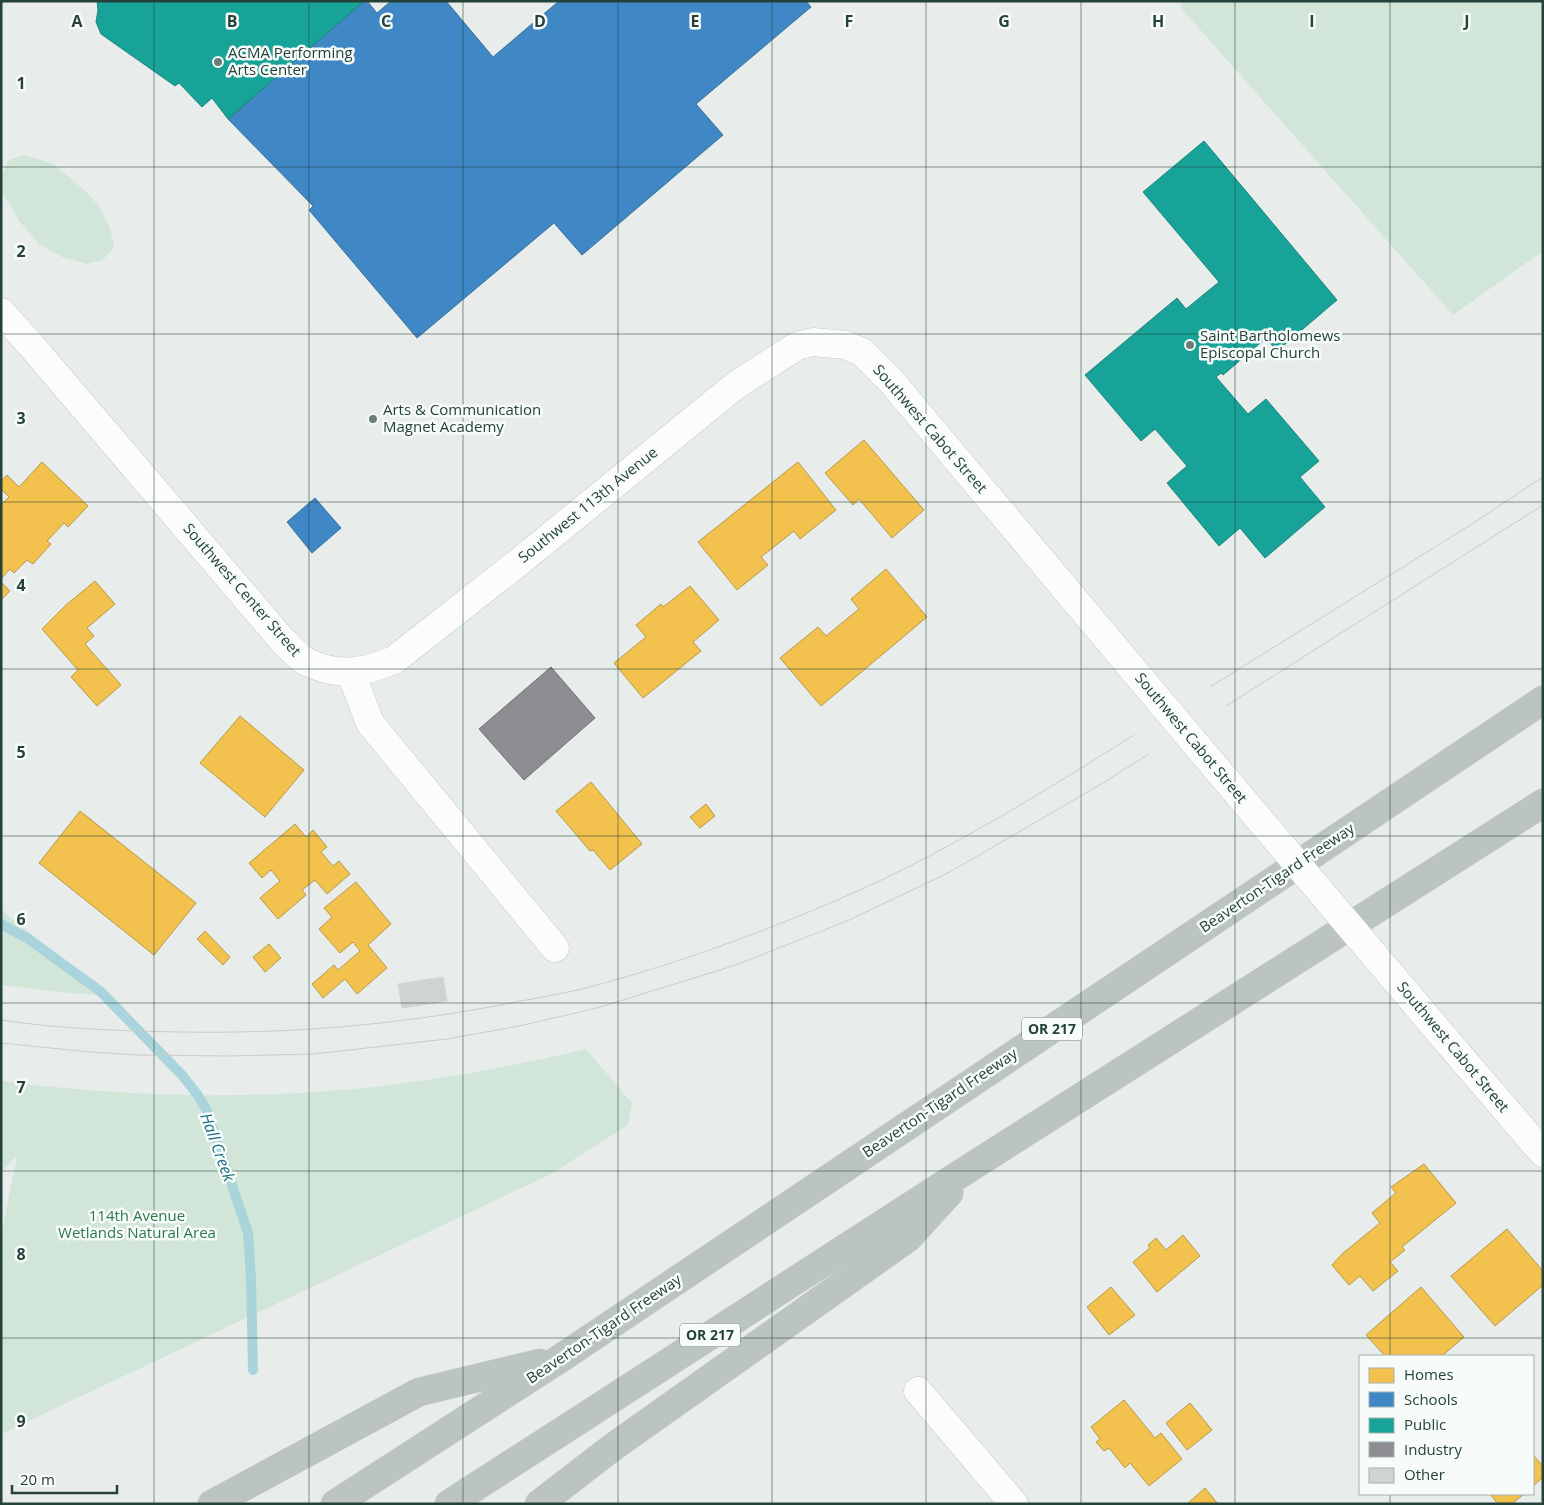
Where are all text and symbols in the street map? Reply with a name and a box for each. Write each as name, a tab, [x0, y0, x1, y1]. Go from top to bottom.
text: A	[71, 10, 83, 32]
text: B	[227, 10, 237, 32]
text: C	[381, 10, 391, 32]
text: D	[534, 10, 546, 32]
text: E	[691, 10, 700, 32]
text: F	[845, 10, 853, 32]
text: G	[998, 10, 1010, 32]
text: H	[1152, 10, 1164, 32]
text: I	[1309, 10, 1315, 32]
text: J	[1462, 10, 1470, 32]
place label: ACMA Performing Arts Center	[228, 42, 353, 79]
marker: ACMA Performing Arts Center	[212, 56, 224, 68]
text: 1	[16, 72, 26, 94]
text: 2	[16, 240, 26, 262]
place label: Saint Bartholomews Episcopal Church	[1200, 325, 1340, 362]
marker: Saint Bartholomews Episcopal Church	[1184, 339, 1196, 351]
street label: Southwest Cabot Street	[869, 360, 992, 497]
place label: Arts & Communication Magnet Academy	[383, 399, 541, 436]
text: 3	[16, 407, 26, 429]
marker: Arts & Communication Magnet Academy	[367, 413, 379, 425]
street label: Southwest 113th Avenue	[514, 442, 661, 567]
street label: Southwest Center Street	[179, 519, 306, 660]
text: 4	[16, 574, 26, 596]
street label: Southwest Cabot Street	[1131, 668, 1252, 807]
text: 5	[16, 741, 26, 763]
street label: Beaverton-Tigard Freeway	[1195, 817, 1358, 937]
text: 6	[16, 908, 26, 930]
street label: Southwest Cabot Street	[1393, 977, 1514, 1116]
road number: OR 217	[1022, 1018, 1082, 1040]
street label: Beaverton-Tigard Freeway	[858, 1042, 1021, 1162]
text: 7	[16, 1076, 26, 1098]
water label: Hall Creek	[195, 1110, 241, 1186]
park label: 114th Avenue Wetlands Natural Area	[58, 1205, 216, 1242]
text: 8	[16, 1243, 26, 1265]
street label: Beaverton-Tigard Freeway	[522, 1268, 685, 1388]
road number: OR 217	[680, 1324, 740, 1346]
legend	[1359, 1355, 1534, 1495]
text: Homes	[1404, 1364, 1454, 1384]
text: Schools	[1404, 1389, 1458, 1409]
text: 9	[16, 1410, 26, 1432]
text: Public	[1404, 1414, 1446, 1434]
text: Industry	[1404, 1439, 1462, 1459]
scale bar	[12, 1462, 118, 1494]
text: Other	[1404, 1464, 1445, 1484]
text: 20 m	[20, 1469, 55, 1489]

